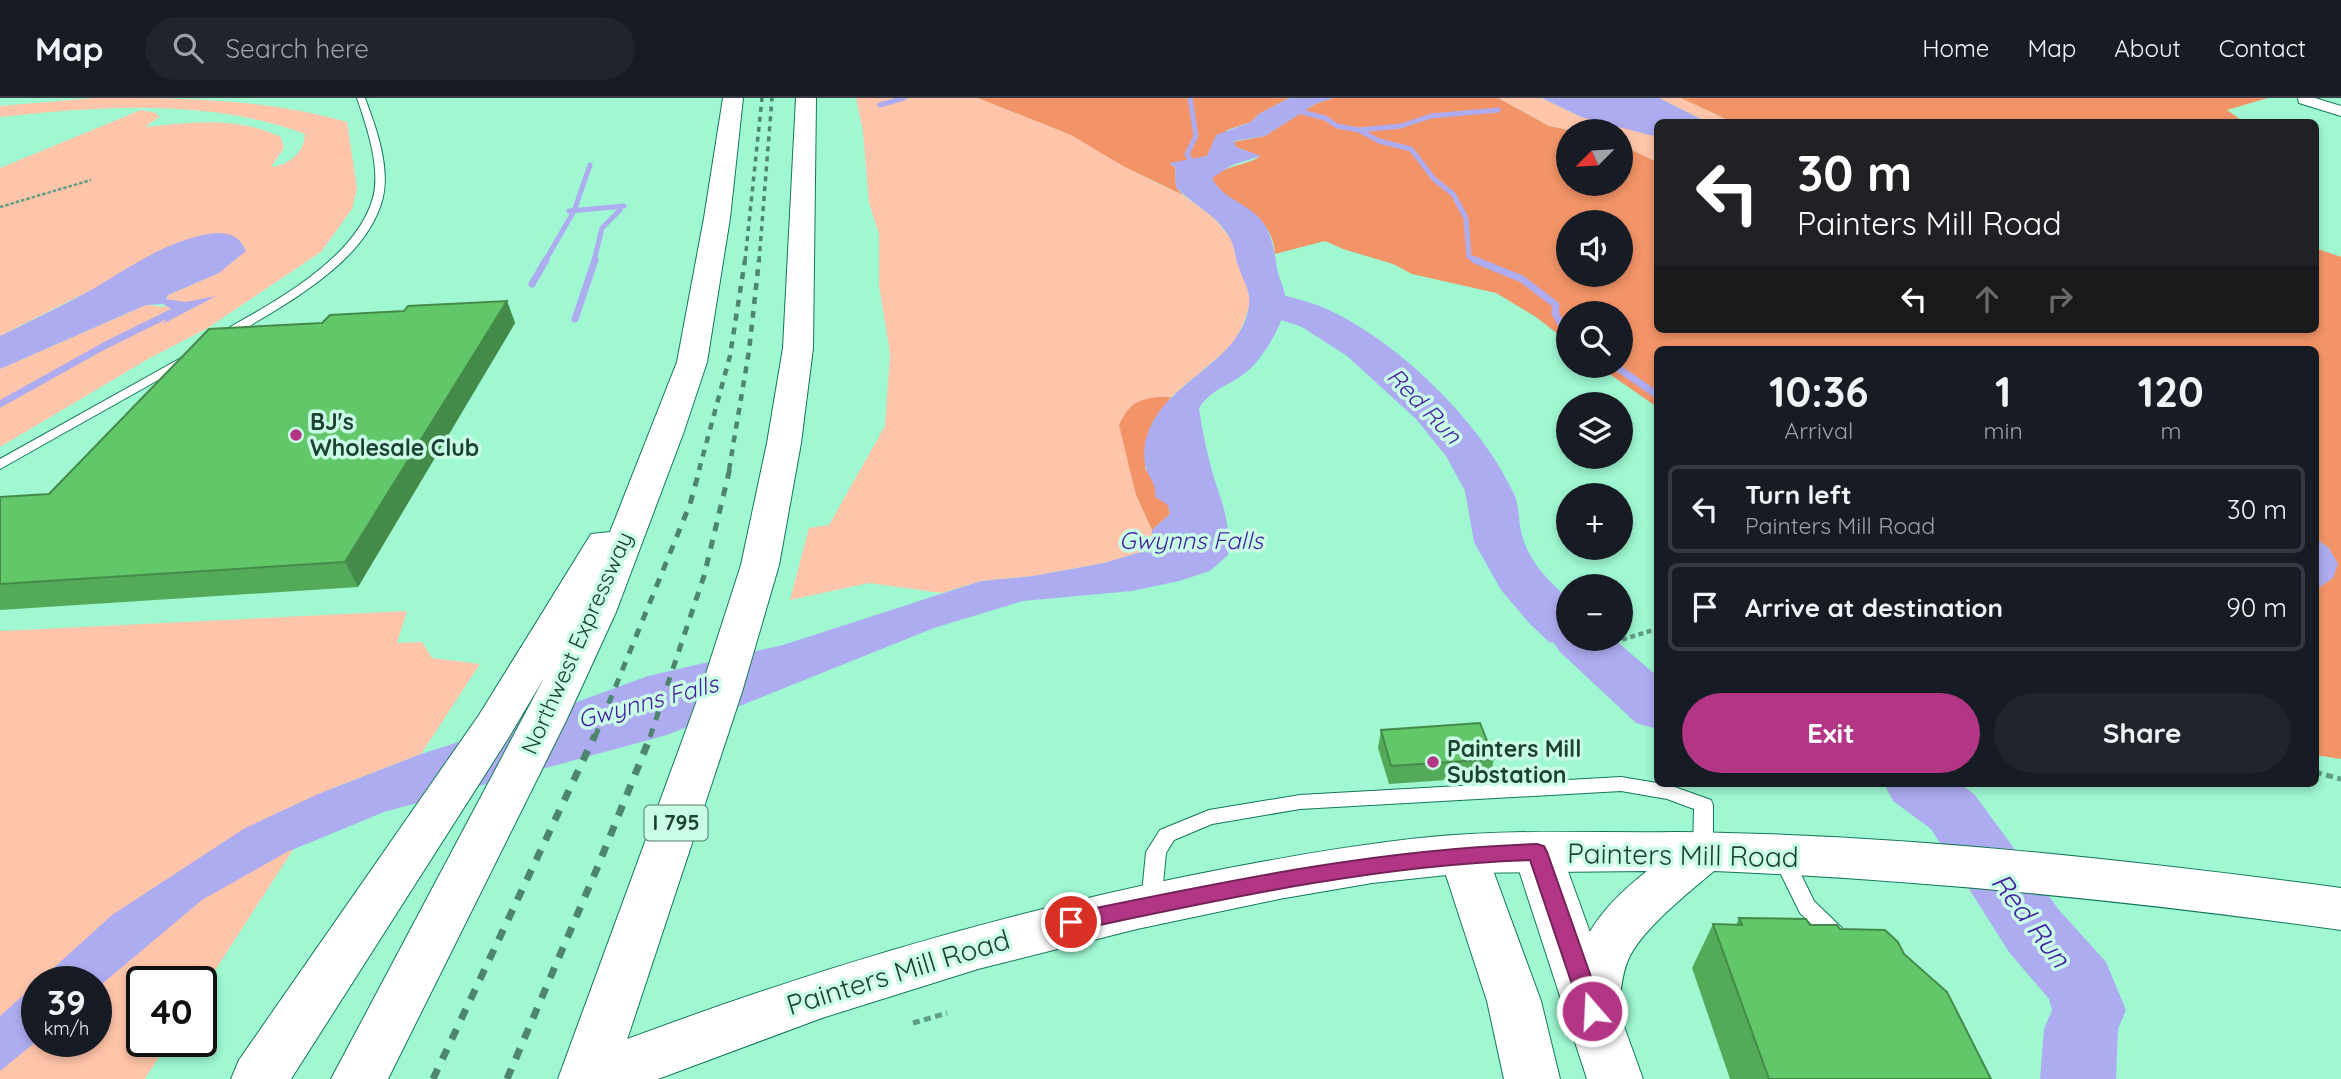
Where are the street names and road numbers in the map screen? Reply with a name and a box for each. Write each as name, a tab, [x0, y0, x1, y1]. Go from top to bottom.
street label: Northwest Expressway	[514, 527, 639, 759]
road number: I 795	[644, 806, 708, 840]
street label: Painters Mill Road	[1567, 835, 1799, 874]
street label: Painters Mill Road	[782, 921, 1014, 1022]

